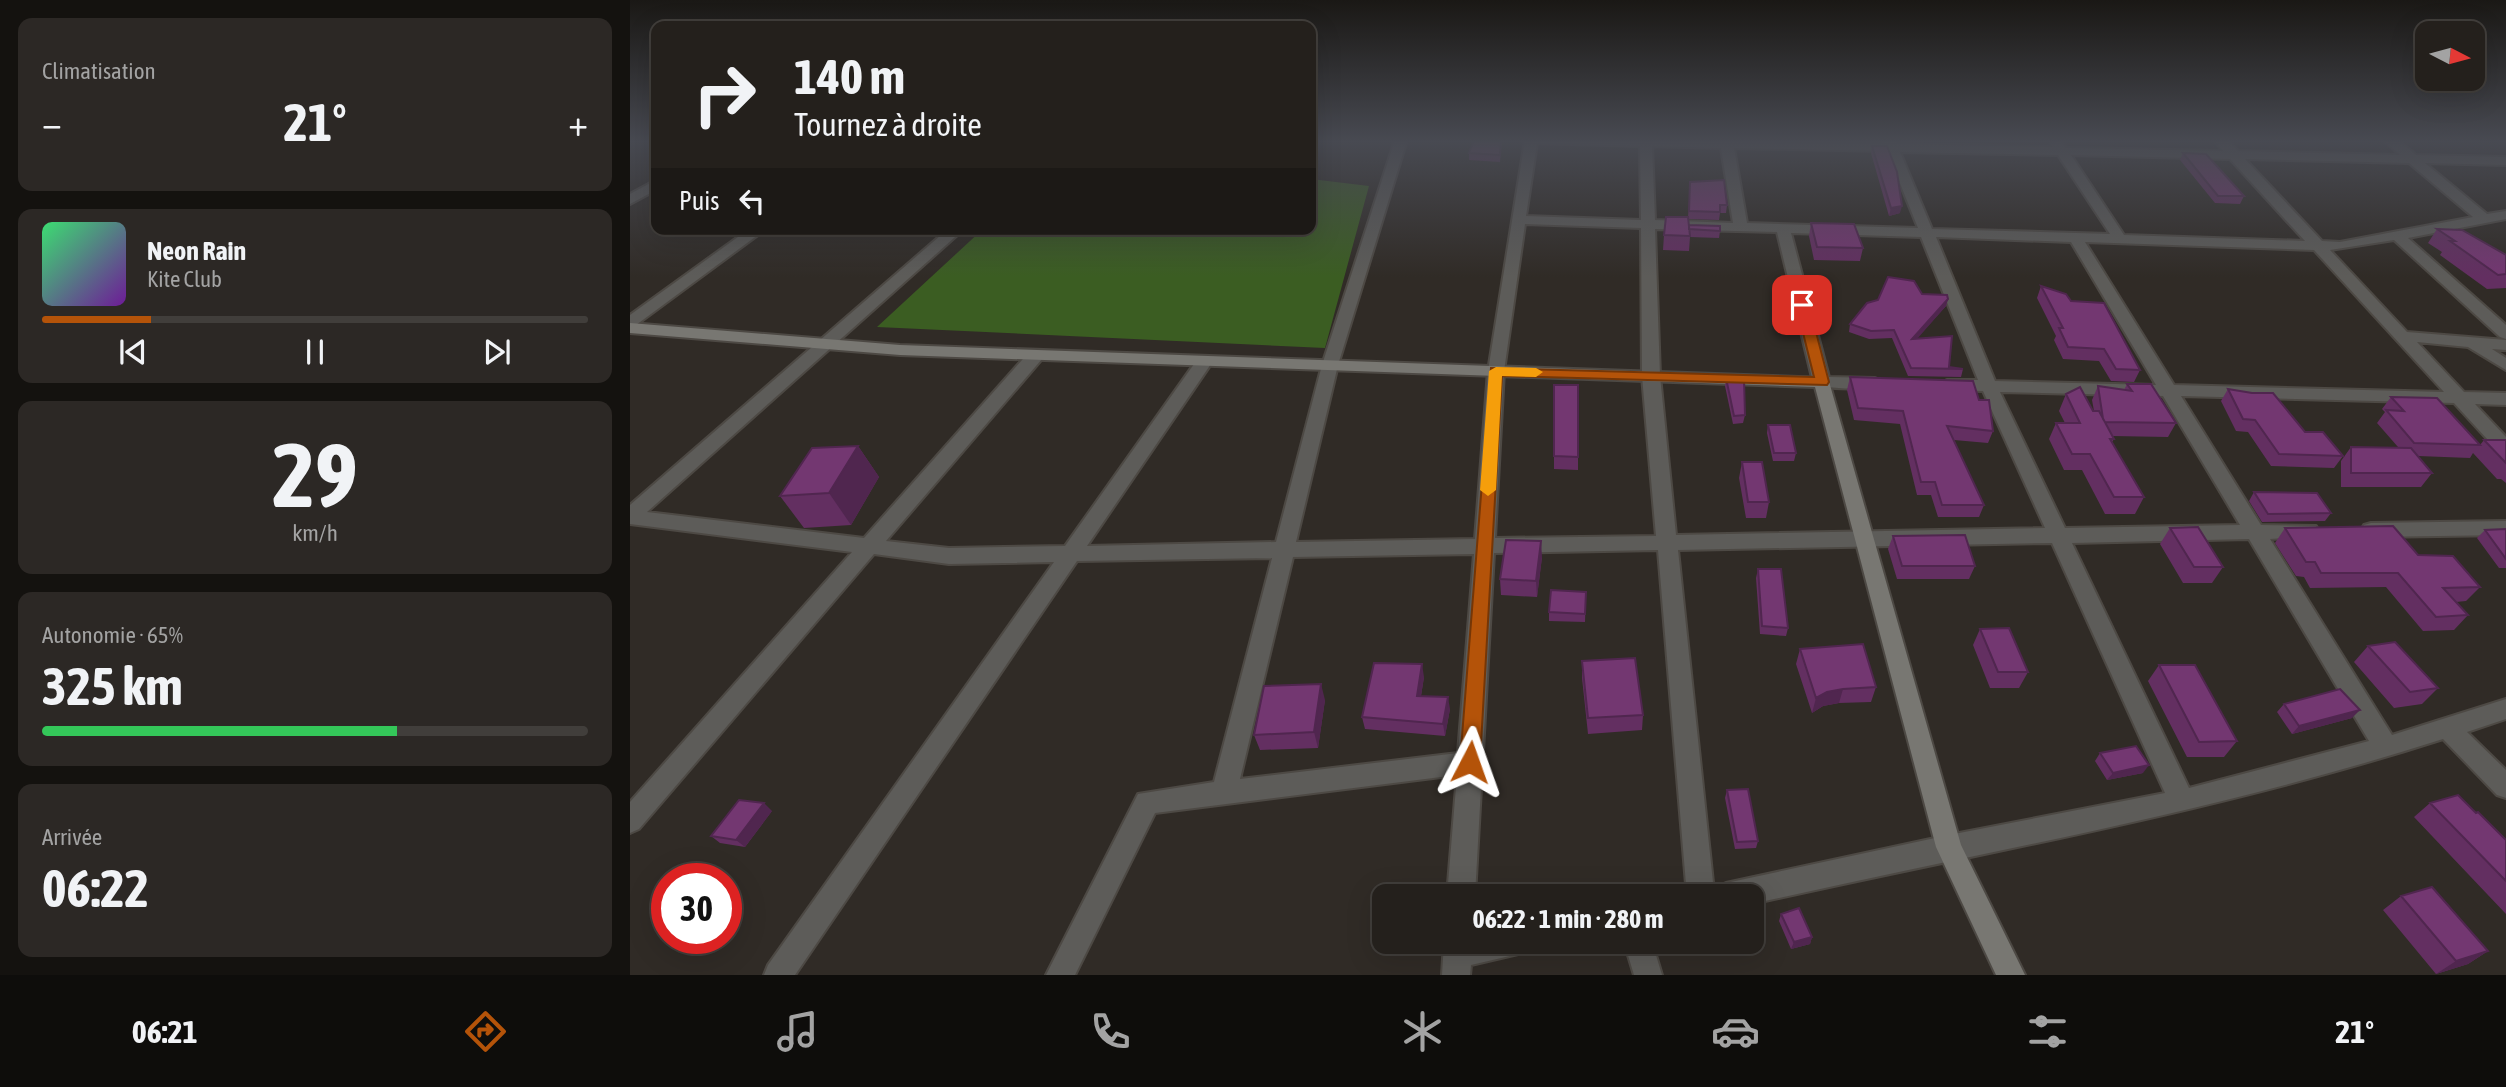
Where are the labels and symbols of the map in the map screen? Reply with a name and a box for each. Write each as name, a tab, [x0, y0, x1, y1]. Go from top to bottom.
north arrow	[2415, 21, 2485, 91]
pin	[1772, 275, 1832, 335]
position arrow	[1433, 725, 1507, 799]
speed limit sign: 30	[651, 863, 742, 954]

